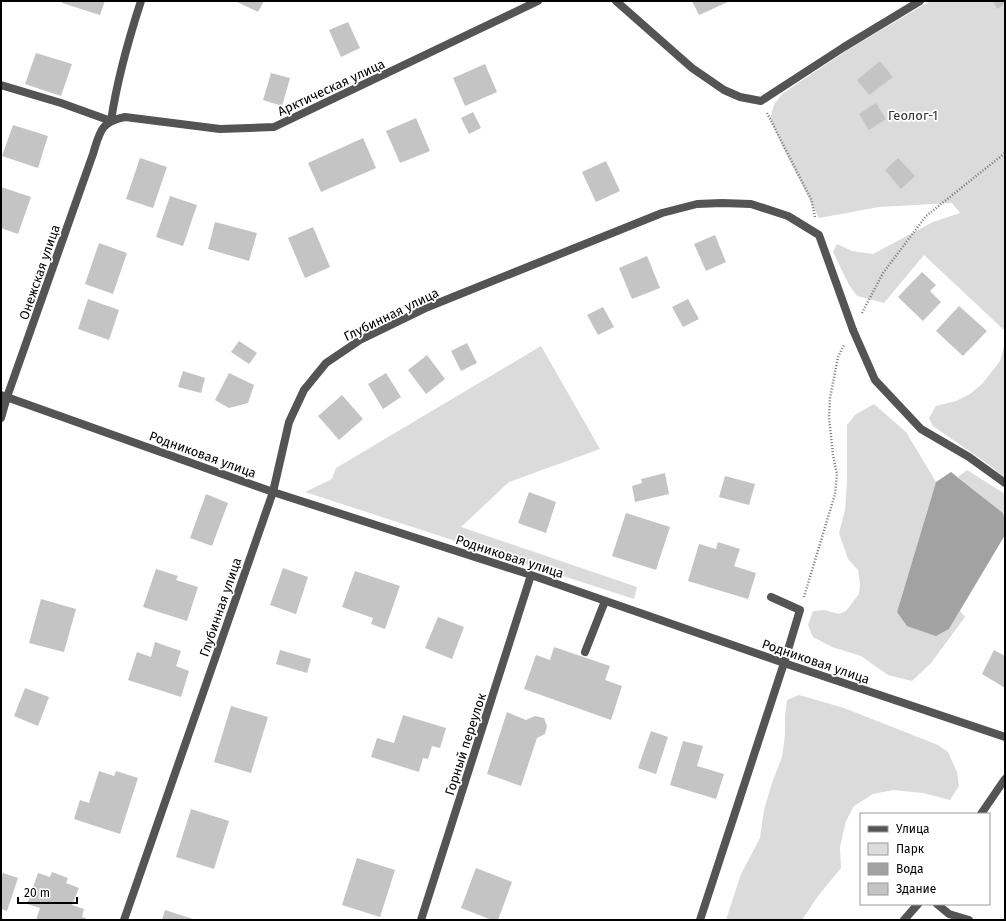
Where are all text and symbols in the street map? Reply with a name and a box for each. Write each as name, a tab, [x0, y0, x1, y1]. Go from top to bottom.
street label: Арктическая улица	[275, 56, 387, 119]
park label: Геолог-1	[888, 108, 938, 123]
street label: Онежская улица	[16, 223, 63, 322]
street label: Глубинная улица	[341, 285, 441, 344]
street label: Родниковая улица	[147, 428, 258, 481]
street label: Родниковая улица	[454, 532, 566, 581]
street label: Глубинная улица	[196, 556, 244, 659]
street label: Родниковая улица	[760, 636, 872, 687]
street label: Горный переулок	[442, 691, 489, 797]
legend	[860, 813, 990, 905]
text: Улица	[896, 822, 930, 836]
text: Парк	[896, 842, 925, 856]
text: Вода	[896, 862, 923, 876]
scale bar	[18, 879, 77, 905]
text: Здание	[896, 882, 936, 896]
text: 20 m	[24, 886, 50, 900]

